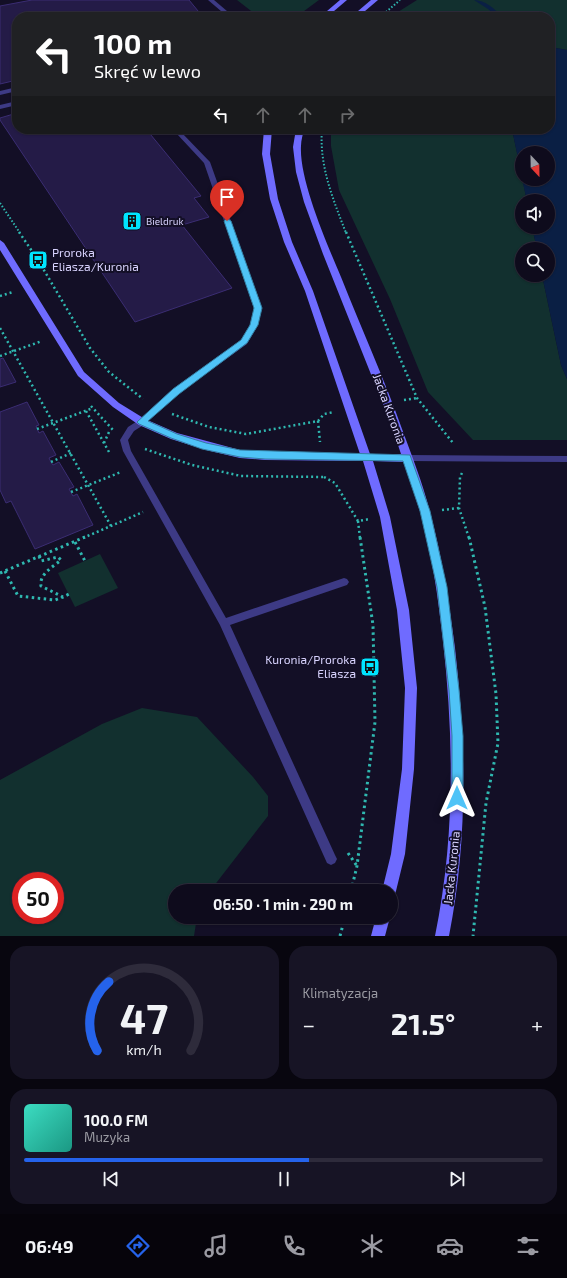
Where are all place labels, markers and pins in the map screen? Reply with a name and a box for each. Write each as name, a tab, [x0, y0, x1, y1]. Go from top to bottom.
pin	[210, 180, 244, 221]
building icon: Bieldruk	[121, 210, 143, 232]
place label: Bieldruk	[146, 215, 184, 227]
place label: Proroka Eliasza/Kuronia	[52, 245, 139, 273]
bus stop icon: Proroka Eliasza/Kuronia	[27, 249, 49, 271]
place label: Kuronia/Proroka Eliasza	[265, 652, 356, 680]
bus stop icon: Kuronia/Proroka Eliasza	[359, 656, 381, 678]

